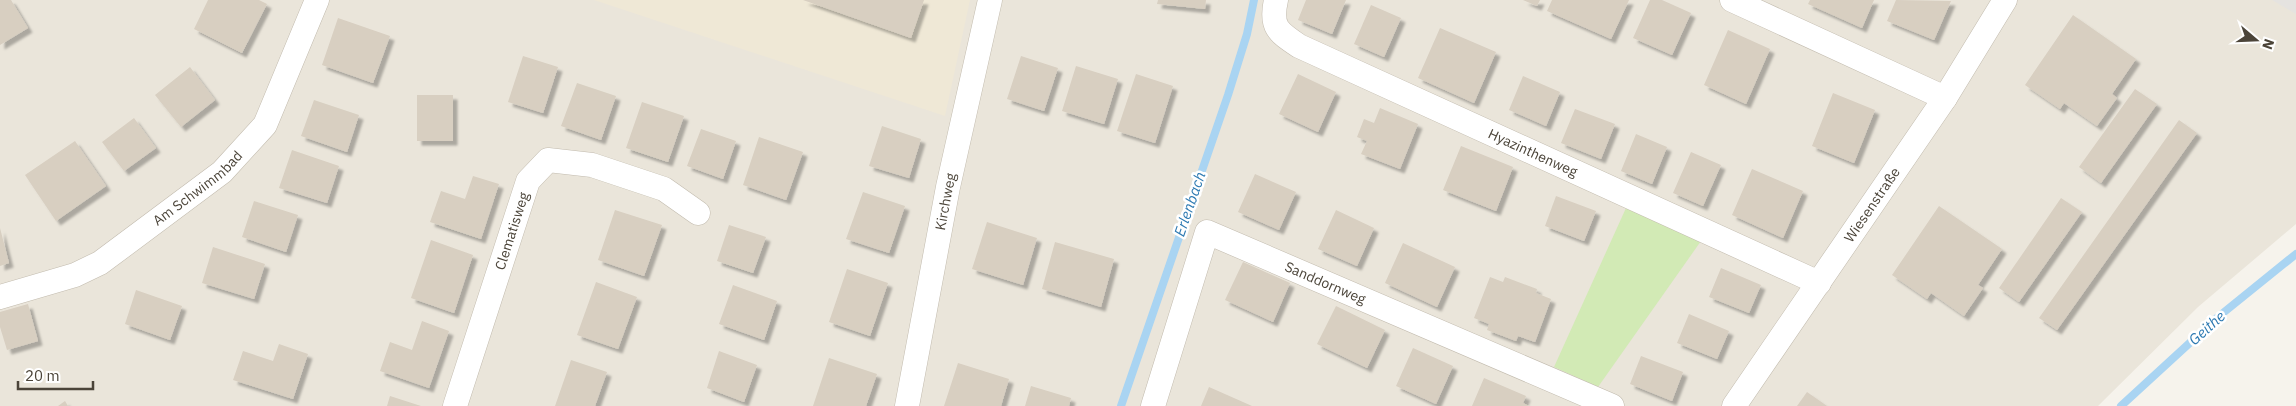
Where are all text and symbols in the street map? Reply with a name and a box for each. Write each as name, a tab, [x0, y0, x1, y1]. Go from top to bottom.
north arrow	[2231, 15, 2281, 65]
text: N	[2258, 37, 2278, 52]
street label: Hyazinthenweg	[1485, 124, 1581, 181]
street label: Am Schwimmbad	[149, 147, 246, 230]
street label: Wiesenstraße	[1840, 163, 1904, 246]
water label: Erlenbach	[1170, 169, 1209, 239]
street label: Kirchweg	[931, 171, 960, 232]
street label: Clematisweg	[491, 189, 533, 272]
street label: Sanddornweg	[1282, 258, 1369, 308]
water label: Geithe	[2185, 306, 2229, 349]
scale bar	[18, 358, 92, 390]
text: 20 m	[25, 366, 60, 385]

